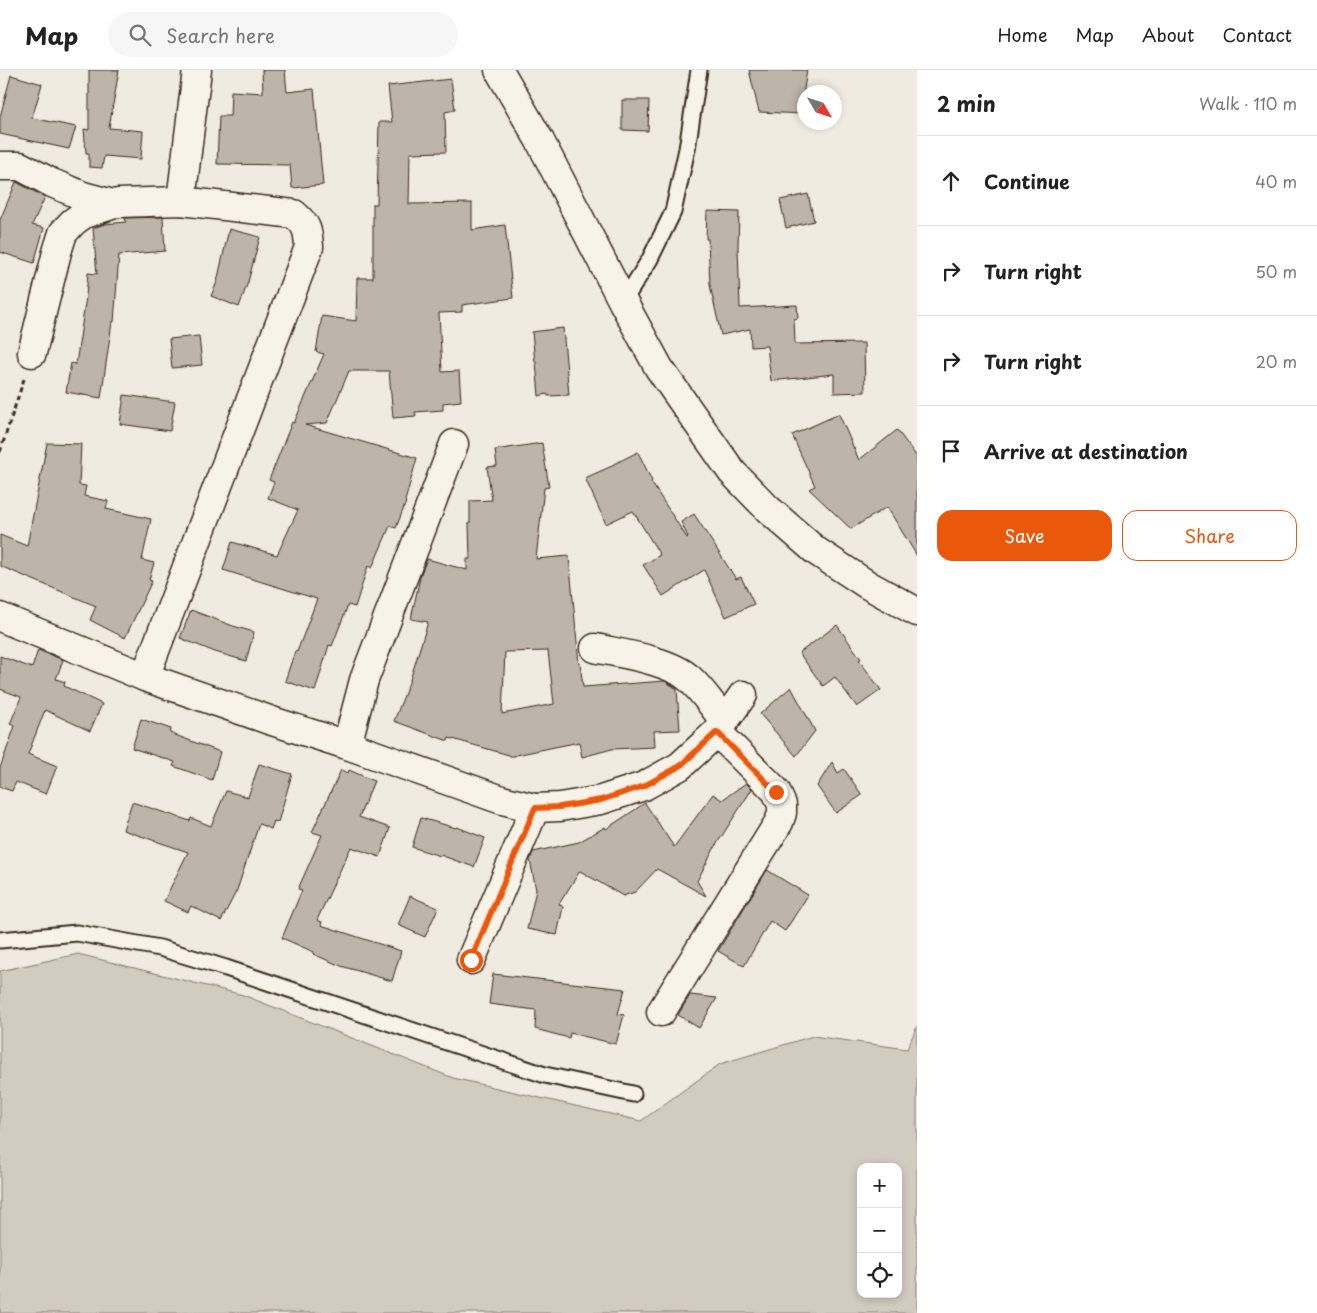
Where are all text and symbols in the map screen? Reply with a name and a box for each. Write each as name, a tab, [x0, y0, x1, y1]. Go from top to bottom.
search box	[108, 12, 458, 57]
text: Map	[25, 17, 78, 53]
icon: search	[126, 21, 154, 49]
text: Search here	[166, 21, 275, 49]
text: Home	[997, 21, 1047, 48]
text: Map	[1075, 21, 1114, 48]
text: About	[1142, 21, 1194, 48]
text: Contact	[1222, 21, 1292, 48]
north arrow	[797, 85, 842, 130]
text: 2 min	[937, 87, 996, 119]
text: Walk · 110 m	[1199, 91, 1297, 115]
icon: ahead	[937, 167, 965, 195]
text: Continue	[984, 167, 1070, 195]
text: 40 m	[1255, 169, 1297, 193]
icon: right	[937, 257, 965, 285]
text: Turn right	[984, 257, 1082, 285]
text: 50 m	[1256, 259, 1297, 283]
icon: right	[937, 347, 965, 375]
text: Turn right	[984, 347, 1082, 375]
text: 20 m	[1256, 349, 1297, 373]
icon: arrive	[937, 437, 965, 465]
text: Arrive at destination	[984, 437, 1188, 465]
button: Save	[937, 510, 1112, 561]
button: Share	[1122, 510, 1297, 561]
route end	[765, 781, 788, 804]
route start	[460, 949, 483, 972]
map controls	[857, 1163, 902, 1298]
button: +	[857, 1163, 902, 1208]
button: −	[857, 1208, 902, 1253]
button: locate	[857, 1253, 902, 1298]

